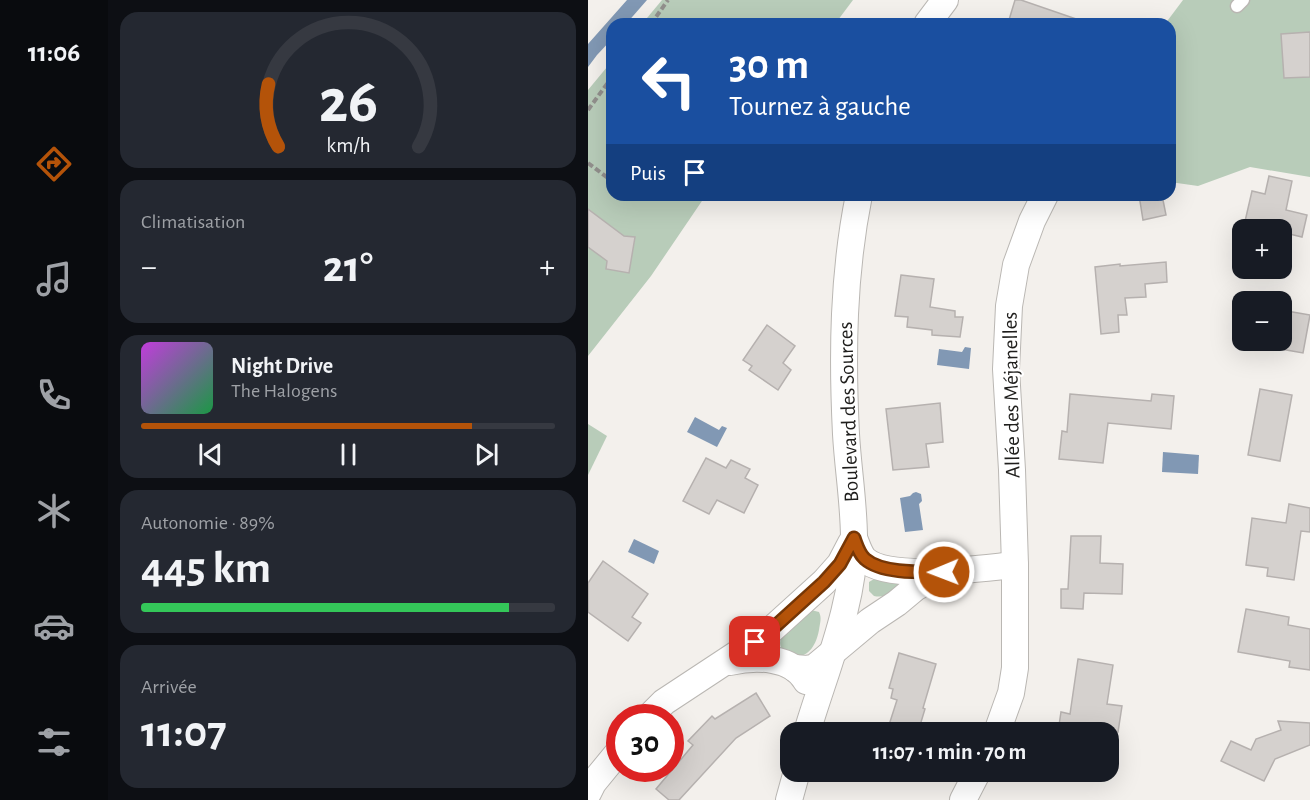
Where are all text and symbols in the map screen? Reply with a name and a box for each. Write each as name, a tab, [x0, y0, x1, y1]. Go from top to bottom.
text: 11:06	[28, 39, 80, 66]
icon: left	[630, 42, 708, 120]
text: 30 m	[729, 44, 809, 86]
text: 26	[318, 71, 378, 133]
text: Tournez à gauche	[729, 93, 911, 120]
text: km/h	[326, 135, 370, 156]
icon: directions	[33, 143, 75, 185]
icon: arrive	[678, 156, 711, 189]
text: Puis	[630, 162, 666, 184]
text: Climatisation	[141, 212, 245, 232]
map controls	[1232, 219, 1292, 351]
button: +	[1232, 219, 1292, 279]
text: 21°	[323, 245, 373, 290]
text: −	[141, 251, 157, 284]
text: +	[539, 251, 555, 284]
icon: music	[33, 258, 75, 300]
button: −	[1232, 291, 1292, 351]
street label: Allée des Méjanelles	[1000, 312, 1023, 478]
street label: Boulevard des Sources	[835, 321, 862, 503]
text: Night Drive	[231, 355, 333, 377]
icon: phone	[33, 374, 75, 416]
text: The Halogens	[231, 381, 337, 401]
icon: previous	[194, 438, 227, 471]
icon: pause	[332, 438, 365, 471]
icon: next	[470, 438, 503, 471]
icon: climate	[33, 490, 75, 532]
text: Autonomie · 89%	[141, 513, 275, 533]
position arrow	[912, 540, 976, 604]
text: 445 km	[141, 546, 271, 591]
icon: car	[33, 605, 75, 647]
pin	[729, 616, 780, 667]
icon: arrive	[738, 625, 771, 658]
text: Arrivée	[141, 677, 197, 697]
speed limit sign: 30	[606, 704, 684, 782]
text: 11:07	[141, 710, 227, 755]
icon: filters	[33, 721, 75, 763]
text: 11:07 · 1 min · 70 m	[873, 741, 1026, 763]

